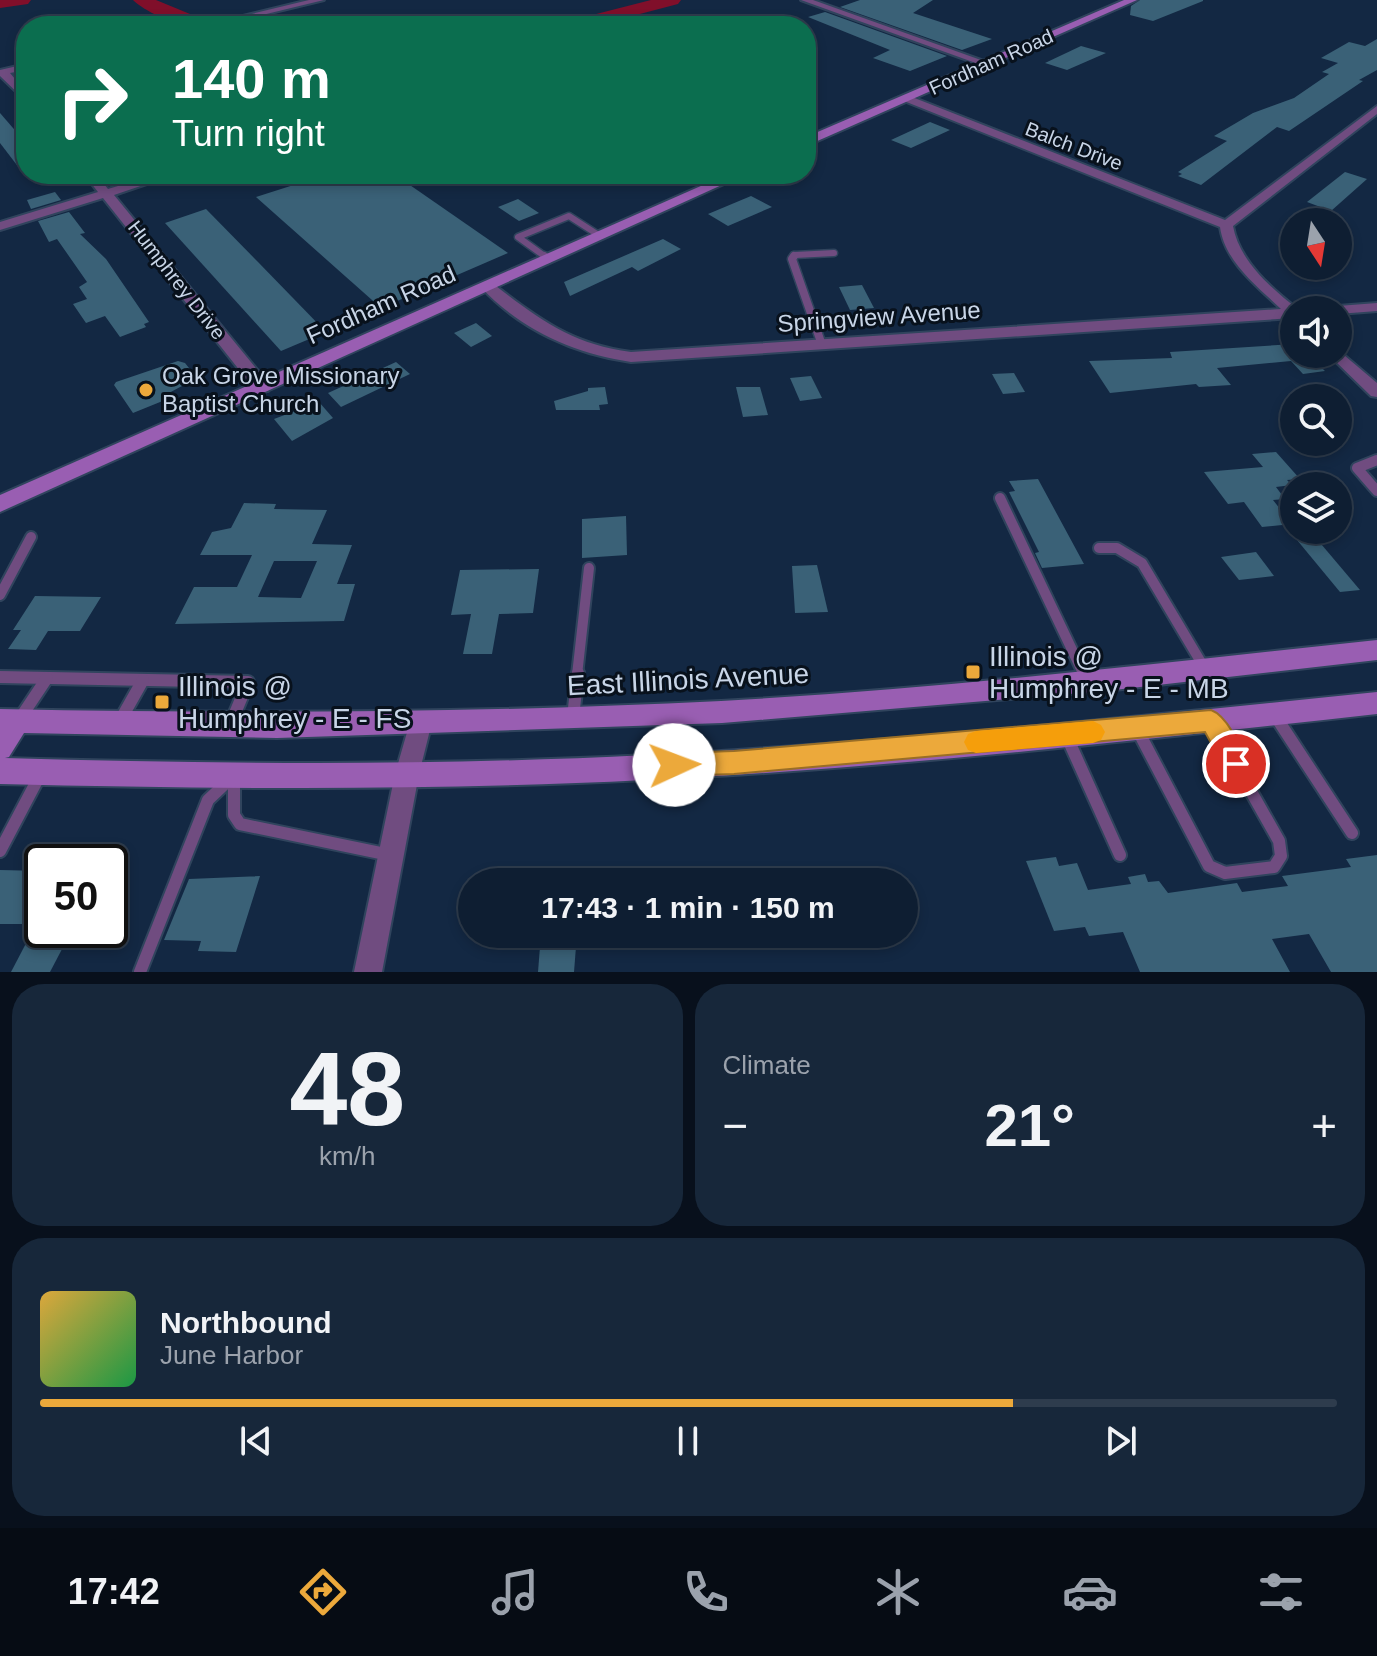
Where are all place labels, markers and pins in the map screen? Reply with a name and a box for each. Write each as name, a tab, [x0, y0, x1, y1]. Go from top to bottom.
place label: Oak Grove Missionary Baptist Church	[162, 362, 399, 417]
marker: Oak Grove Missionary Baptist Church	[137, 381, 155, 399]
place label: Illinois @ Humphrey - E - MB	[989, 641, 1229, 704]
marker: Illinois @ Humphrey - E - MB	[964, 663, 982, 681]
place label: Illinois @ Humphrey - E - FS	[178, 671, 411, 734]
marker: Illinois @ Humphrey - E - FS	[153, 693, 171, 711]
pin	[1202, 730, 1270, 798]

